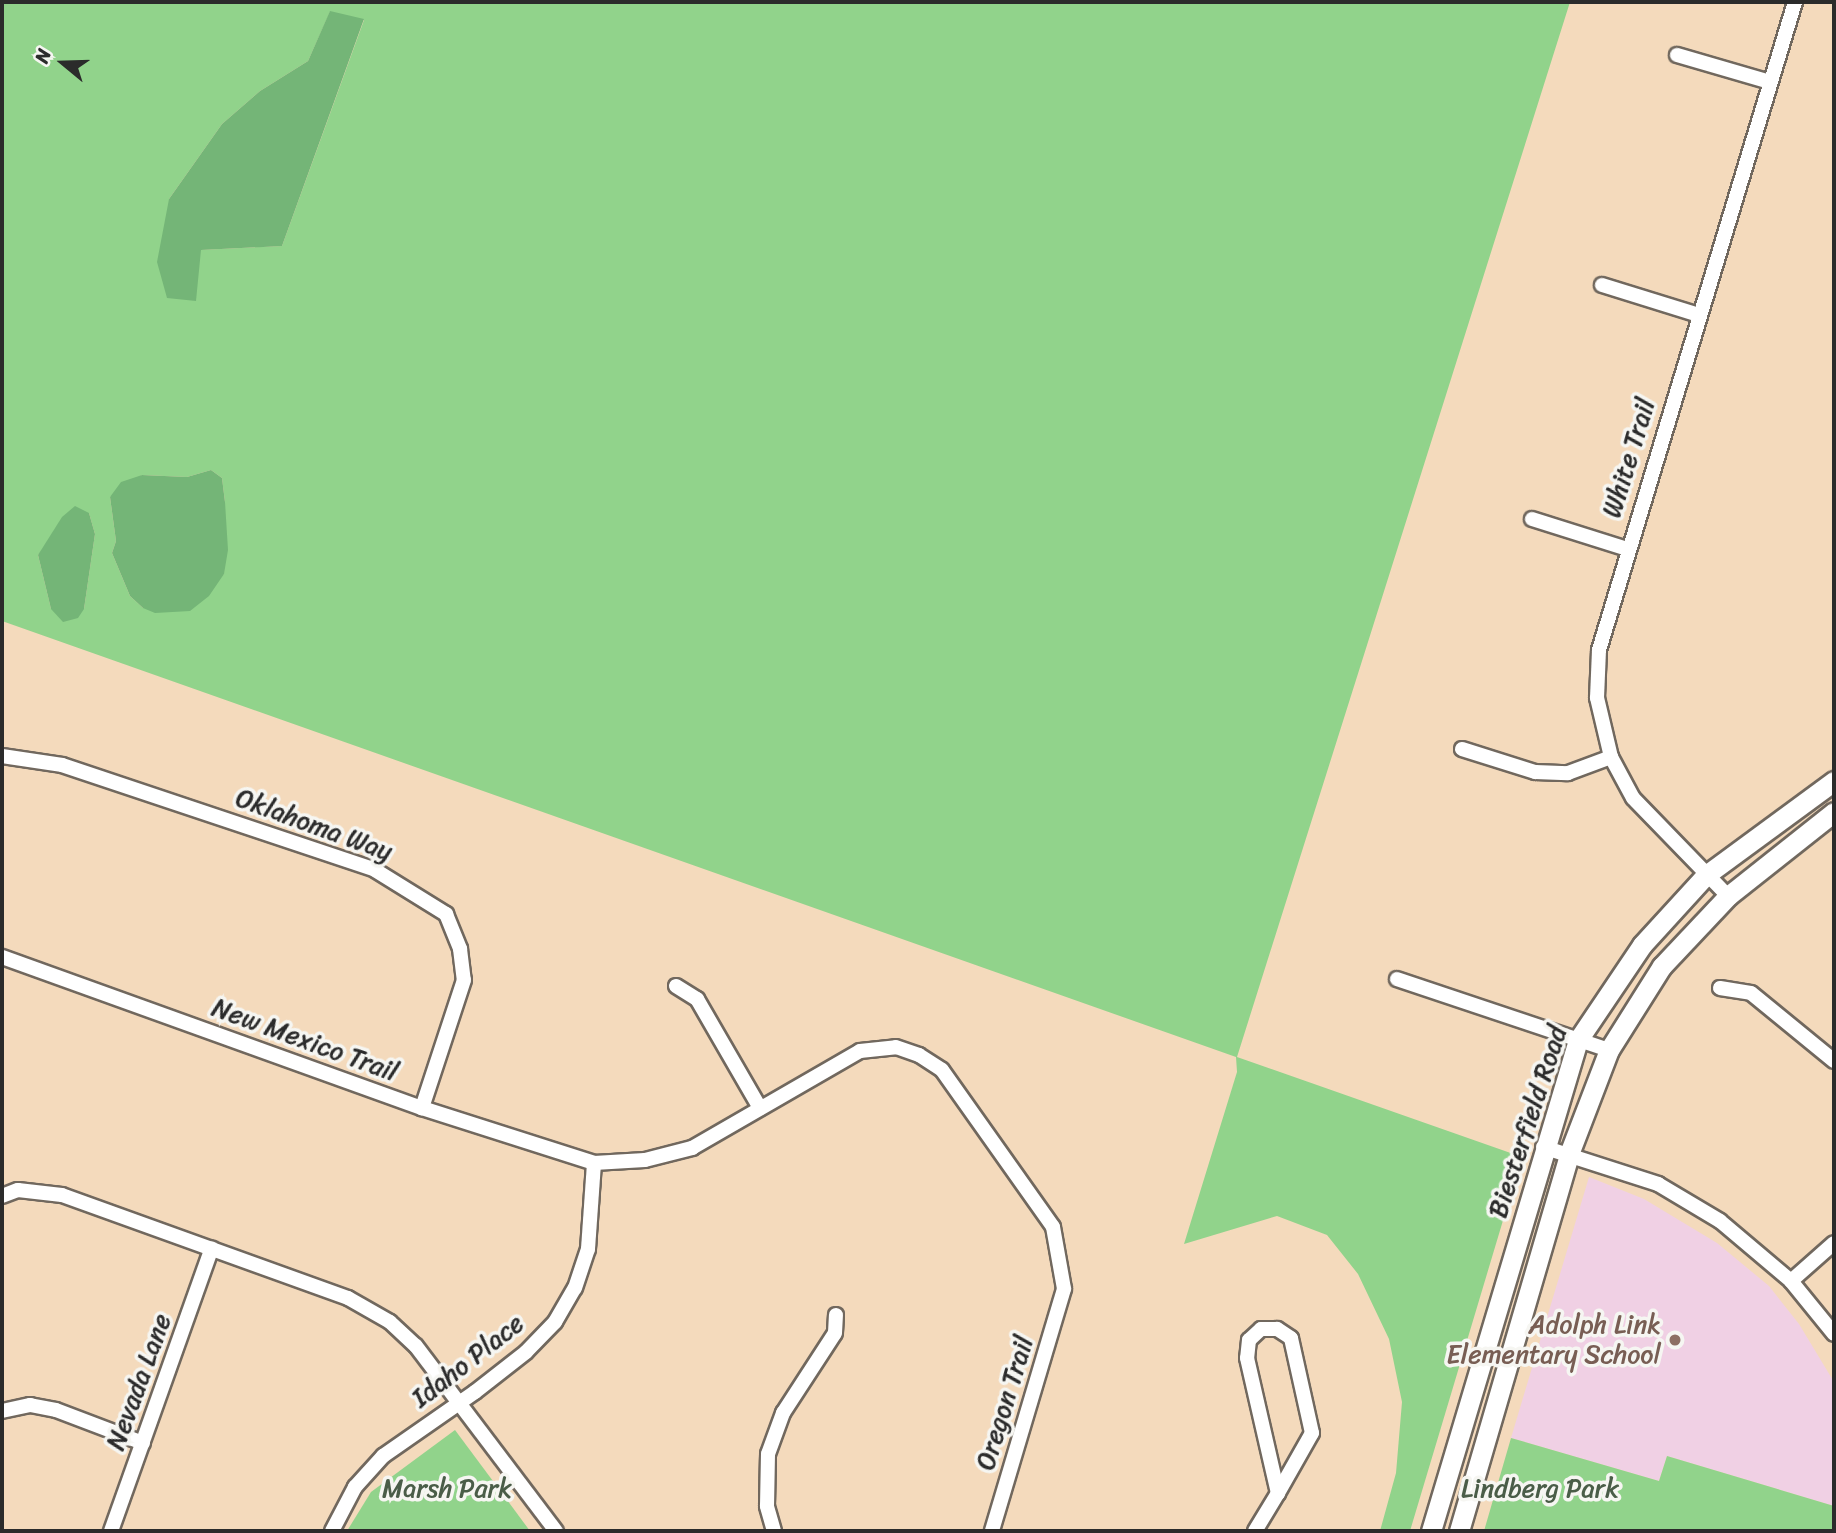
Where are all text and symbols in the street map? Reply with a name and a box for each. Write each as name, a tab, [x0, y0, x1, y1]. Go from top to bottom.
north arrow	[28, 28, 98, 98]
text: N	[25, 44, 60, 68]
street label: White Trail	[1596, 395, 1662, 521]
street label: Oklahoma Way	[231, 782, 397, 868]
street label: New Mexico Trail	[208, 992, 402, 1088]
street label: Biesterfield Road	[1482, 1022, 1574, 1222]
street label: Idaho Place	[406, 1308, 530, 1414]
place label: Adolph Link Elementary School	[1446, 1309, 1661, 1370]
street label: Nevada Lane	[100, 1310, 178, 1454]
street label: Oregon Trail	[970, 1332, 1040, 1474]
marker: Adolph Link Elementary School	[1667, 1332, 1683, 1348]
park label: Marsh Park	[382, 1473, 512, 1505]
park label: Lindberg Park	[1461, 1473, 1619, 1505]

